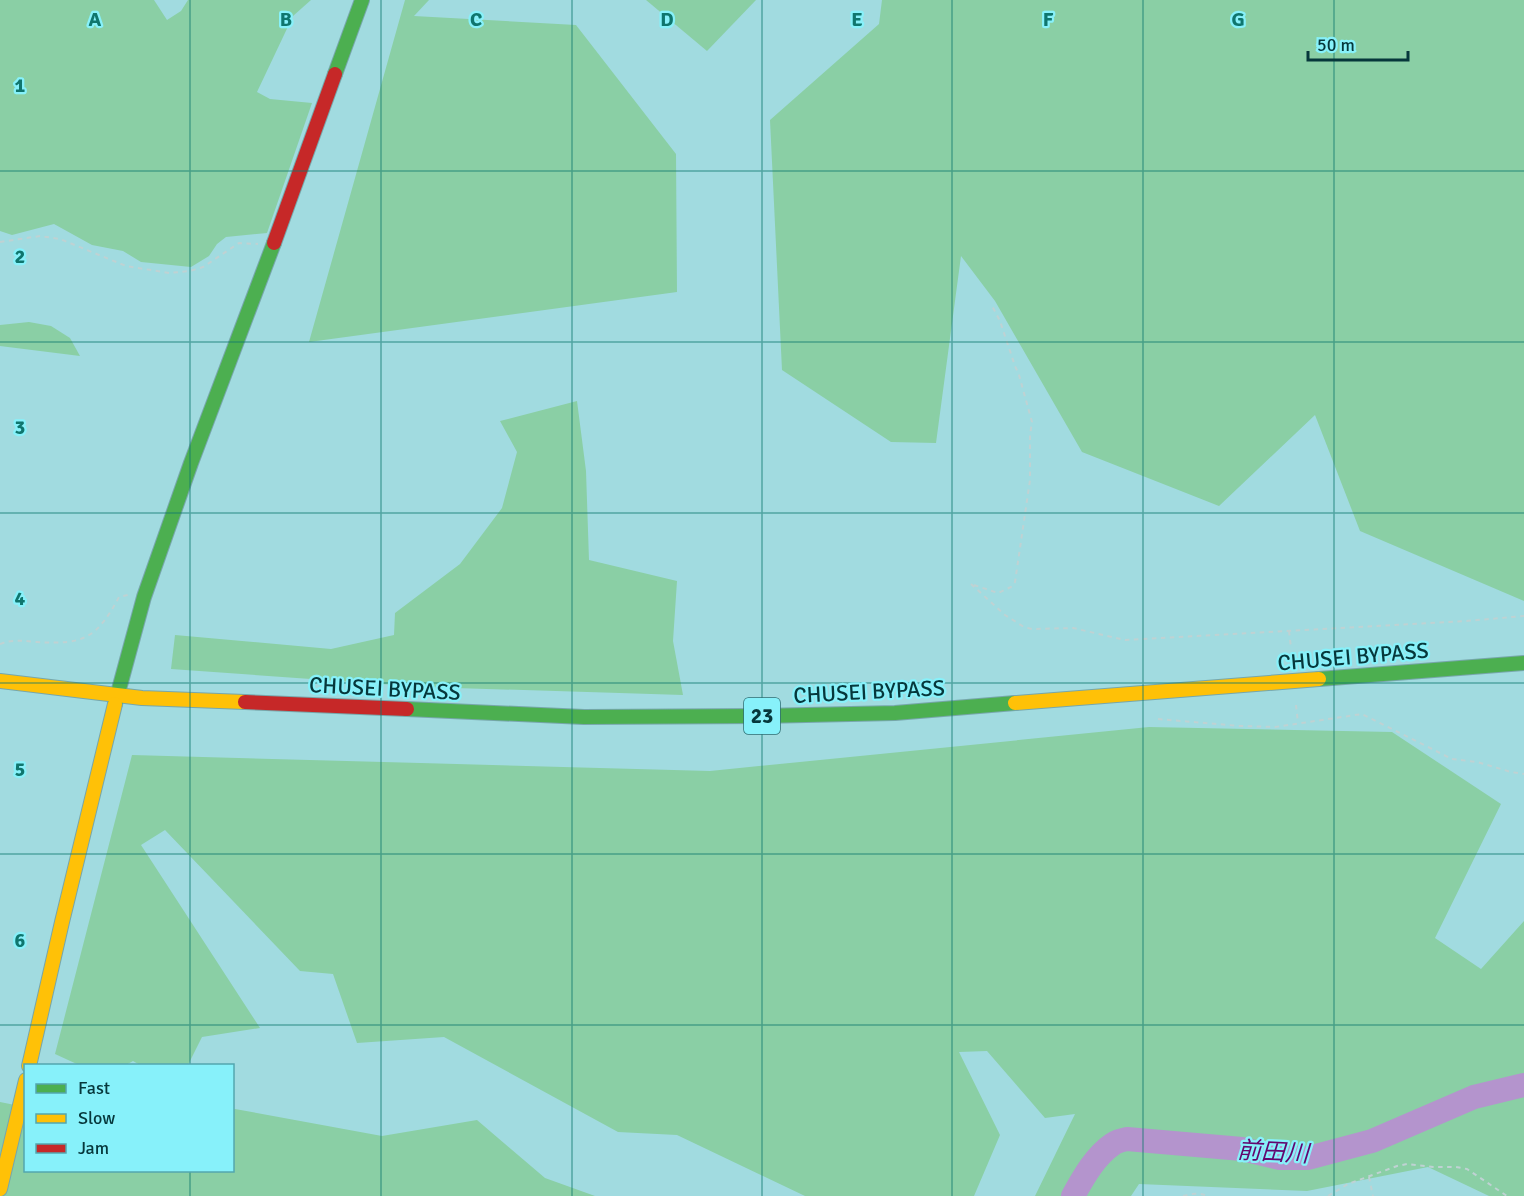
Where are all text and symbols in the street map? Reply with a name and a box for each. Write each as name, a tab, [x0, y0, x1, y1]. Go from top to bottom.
text: A	[89, 7, 102, 32]
text: B	[280, 7, 292, 32]
text: C	[470, 7, 482, 32]
text: D	[660, 7, 674, 32]
text: E	[851, 7, 863, 32]
text: F	[1043, 7, 1054, 32]
text: G	[1231, 7, 1245, 32]
scale bar	[1308, 24, 1408, 62]
text: 50 m	[1317, 34, 1355, 56]
text: 1	[15, 73, 26, 98]
text: 2	[15, 244, 25, 269]
text: 3	[15, 415, 25, 440]
text: 4	[15, 586, 26, 611]
street label: CHUSEI BYPASS	[1276, 636, 1430, 677]
street label: CHUSEI BYPASS	[309, 671, 461, 706]
street label: CHUSEI BYPASS	[793, 674, 945, 709]
road number: 23	[744, 698, 780, 734]
text: 5	[15, 757, 25, 782]
text: 6	[15, 928, 26, 953]
legend	[24, 1064, 234, 1172]
text: Fast	[78, 1077, 110, 1099]
text: Slow	[78, 1107, 115, 1129]
water label: 前田川	[1236, 1135, 1313, 1169]
text: Jam	[78, 1137, 109, 1159]

